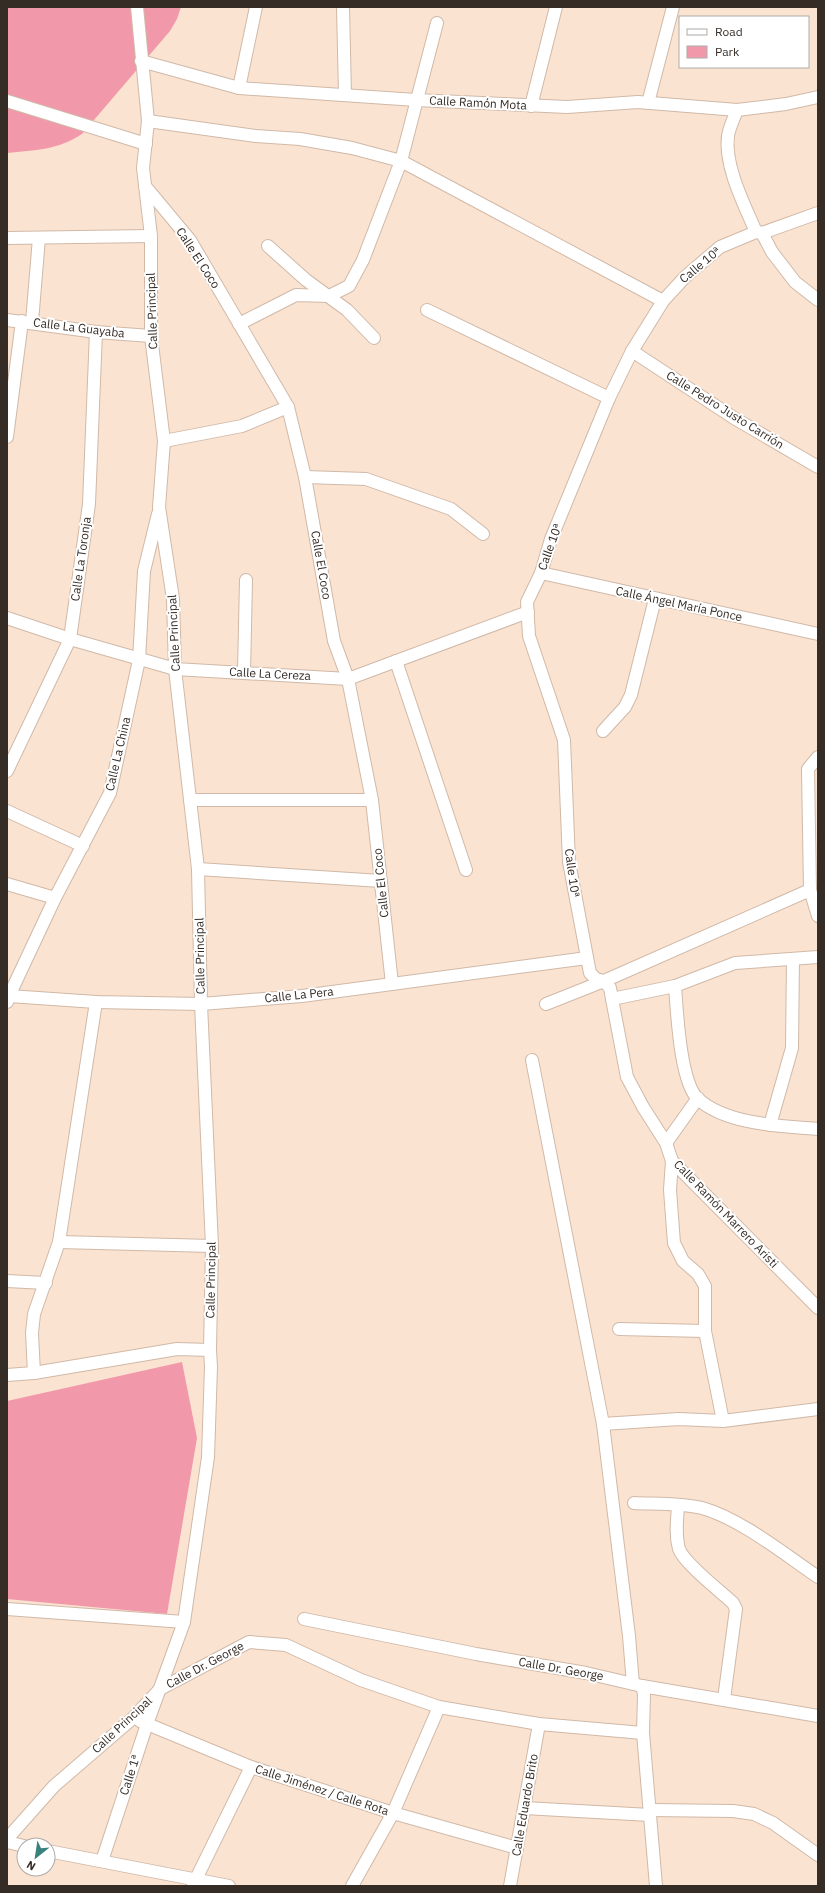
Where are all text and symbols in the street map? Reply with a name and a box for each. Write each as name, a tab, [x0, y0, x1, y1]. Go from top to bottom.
legend	[679, 16, 809, 68]
text: Road	[715, 24, 743, 39]
text: Park	[715, 44, 740, 59]
street label: Calle Ramón Mota	[429, 92, 528, 113]
street label: Calle El Coco	[173, 224, 224, 291]
street label: Calle 10ª	[676, 243, 723, 286]
street label: Calle Principal	[143, 272, 160, 350]
street label: Calle La Guayaba	[32, 314, 126, 341]
street label: Calle Pedro Justo Carrión	[664, 367, 787, 452]
street label: Calle La Toronja	[67, 515, 94, 602]
street label: Calle 10ª	[534, 521, 565, 572]
street label: Calle El Coco	[308, 529, 335, 601]
street label: Calle Ángel María Ponce	[614, 583, 744, 624]
street label: Calle Principal	[164, 594, 183, 672]
street label: Calle La Cereza	[229, 664, 312, 683]
street label: Calle La China	[102, 715, 133, 792]
street label: Calle El Coco	[369, 847, 392, 918]
street label: Calle 10ª	[562, 848, 583, 898]
street label: Calle Principal	[191, 917, 208, 995]
street label: Calle La Pera	[264, 983, 335, 1006]
street label: Calle Ramón Marrero Aristi	[671, 1157, 782, 1271]
street label: Calle Principal	[202, 1241, 219, 1319]
street label: Calle Dr. George	[163, 1638, 247, 1691]
street label: Calle Dr. George	[517, 1654, 605, 1683]
street label: Calle Principal	[88, 1693, 155, 1756]
street label: Calle 1ª	[116, 1752, 143, 1797]
street label: Calle Eduardo Brito	[508, 1752, 541, 1857]
street label: Calle Jiménez / Calle Rota	[253, 1761, 391, 1818]
north arrow	[16, 1837, 56, 1877]
text: N	[24, 1858, 38, 1874]

